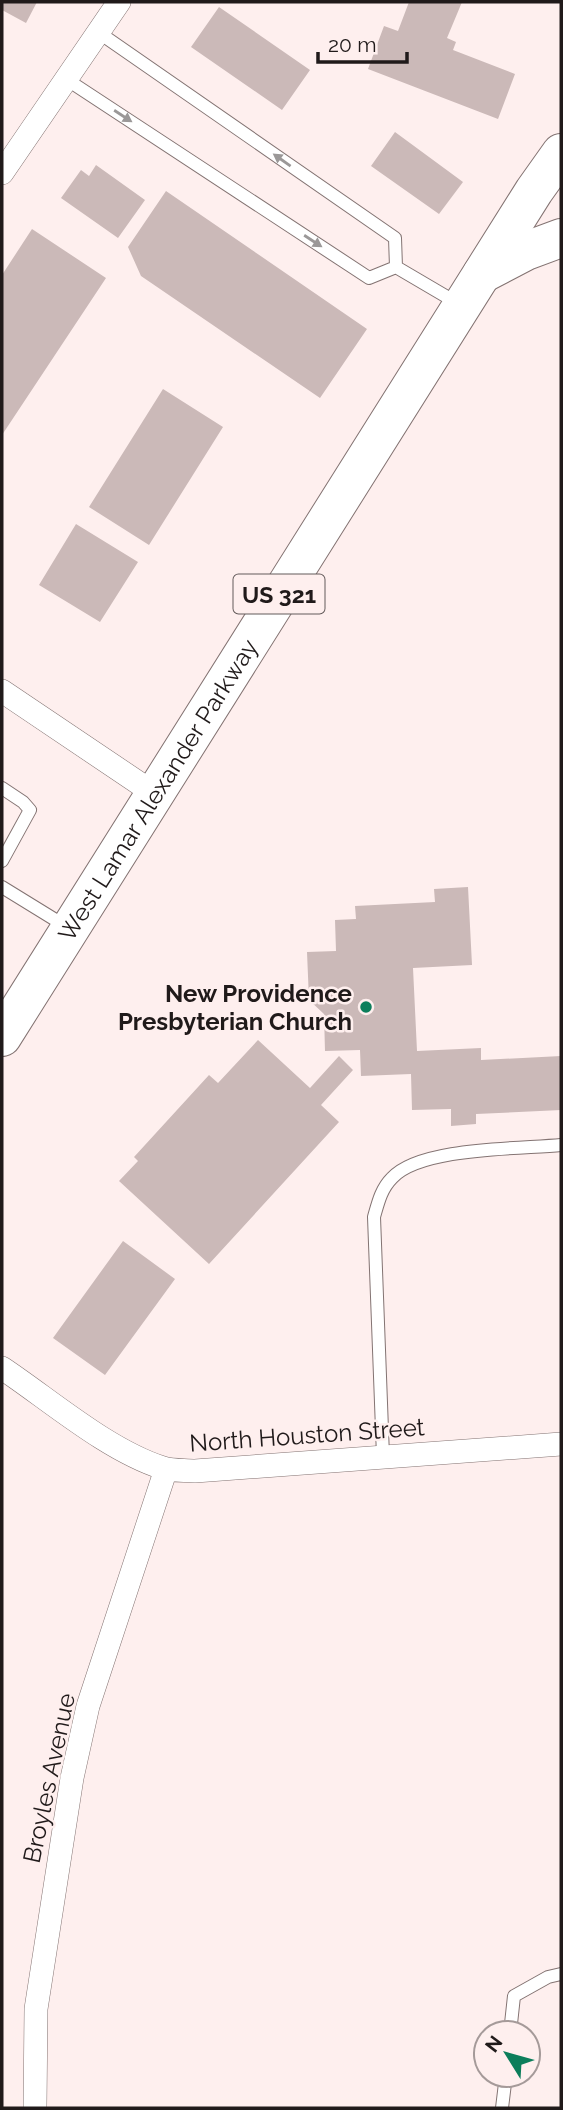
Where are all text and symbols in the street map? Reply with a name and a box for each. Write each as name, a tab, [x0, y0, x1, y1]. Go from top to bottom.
scale bar	[318, 21, 407, 65]
text: 20 m	[328, 32, 376, 57]
one-way arrow	[113, 110, 133, 123]
one-way arrow	[273, 153, 291, 167]
one-way arrow	[303, 235, 323, 248]
road number: US 321	[233, 574, 324, 614]
street label: West Lamar Alexander Parkway	[52, 633, 263, 946]
place label: New Providence Presbyterian Church	[118, 979, 352, 1036]
marker: New Providence Presbyterian Church	[358, 999, 374, 1015]
street label: North Houston Street	[188, 1412, 426, 1458]
street label: Broyles Avenue	[17, 1691, 81, 1865]
north arrow	[472, 2019, 542, 2089]
text: N	[480, 2031, 507, 2056]

